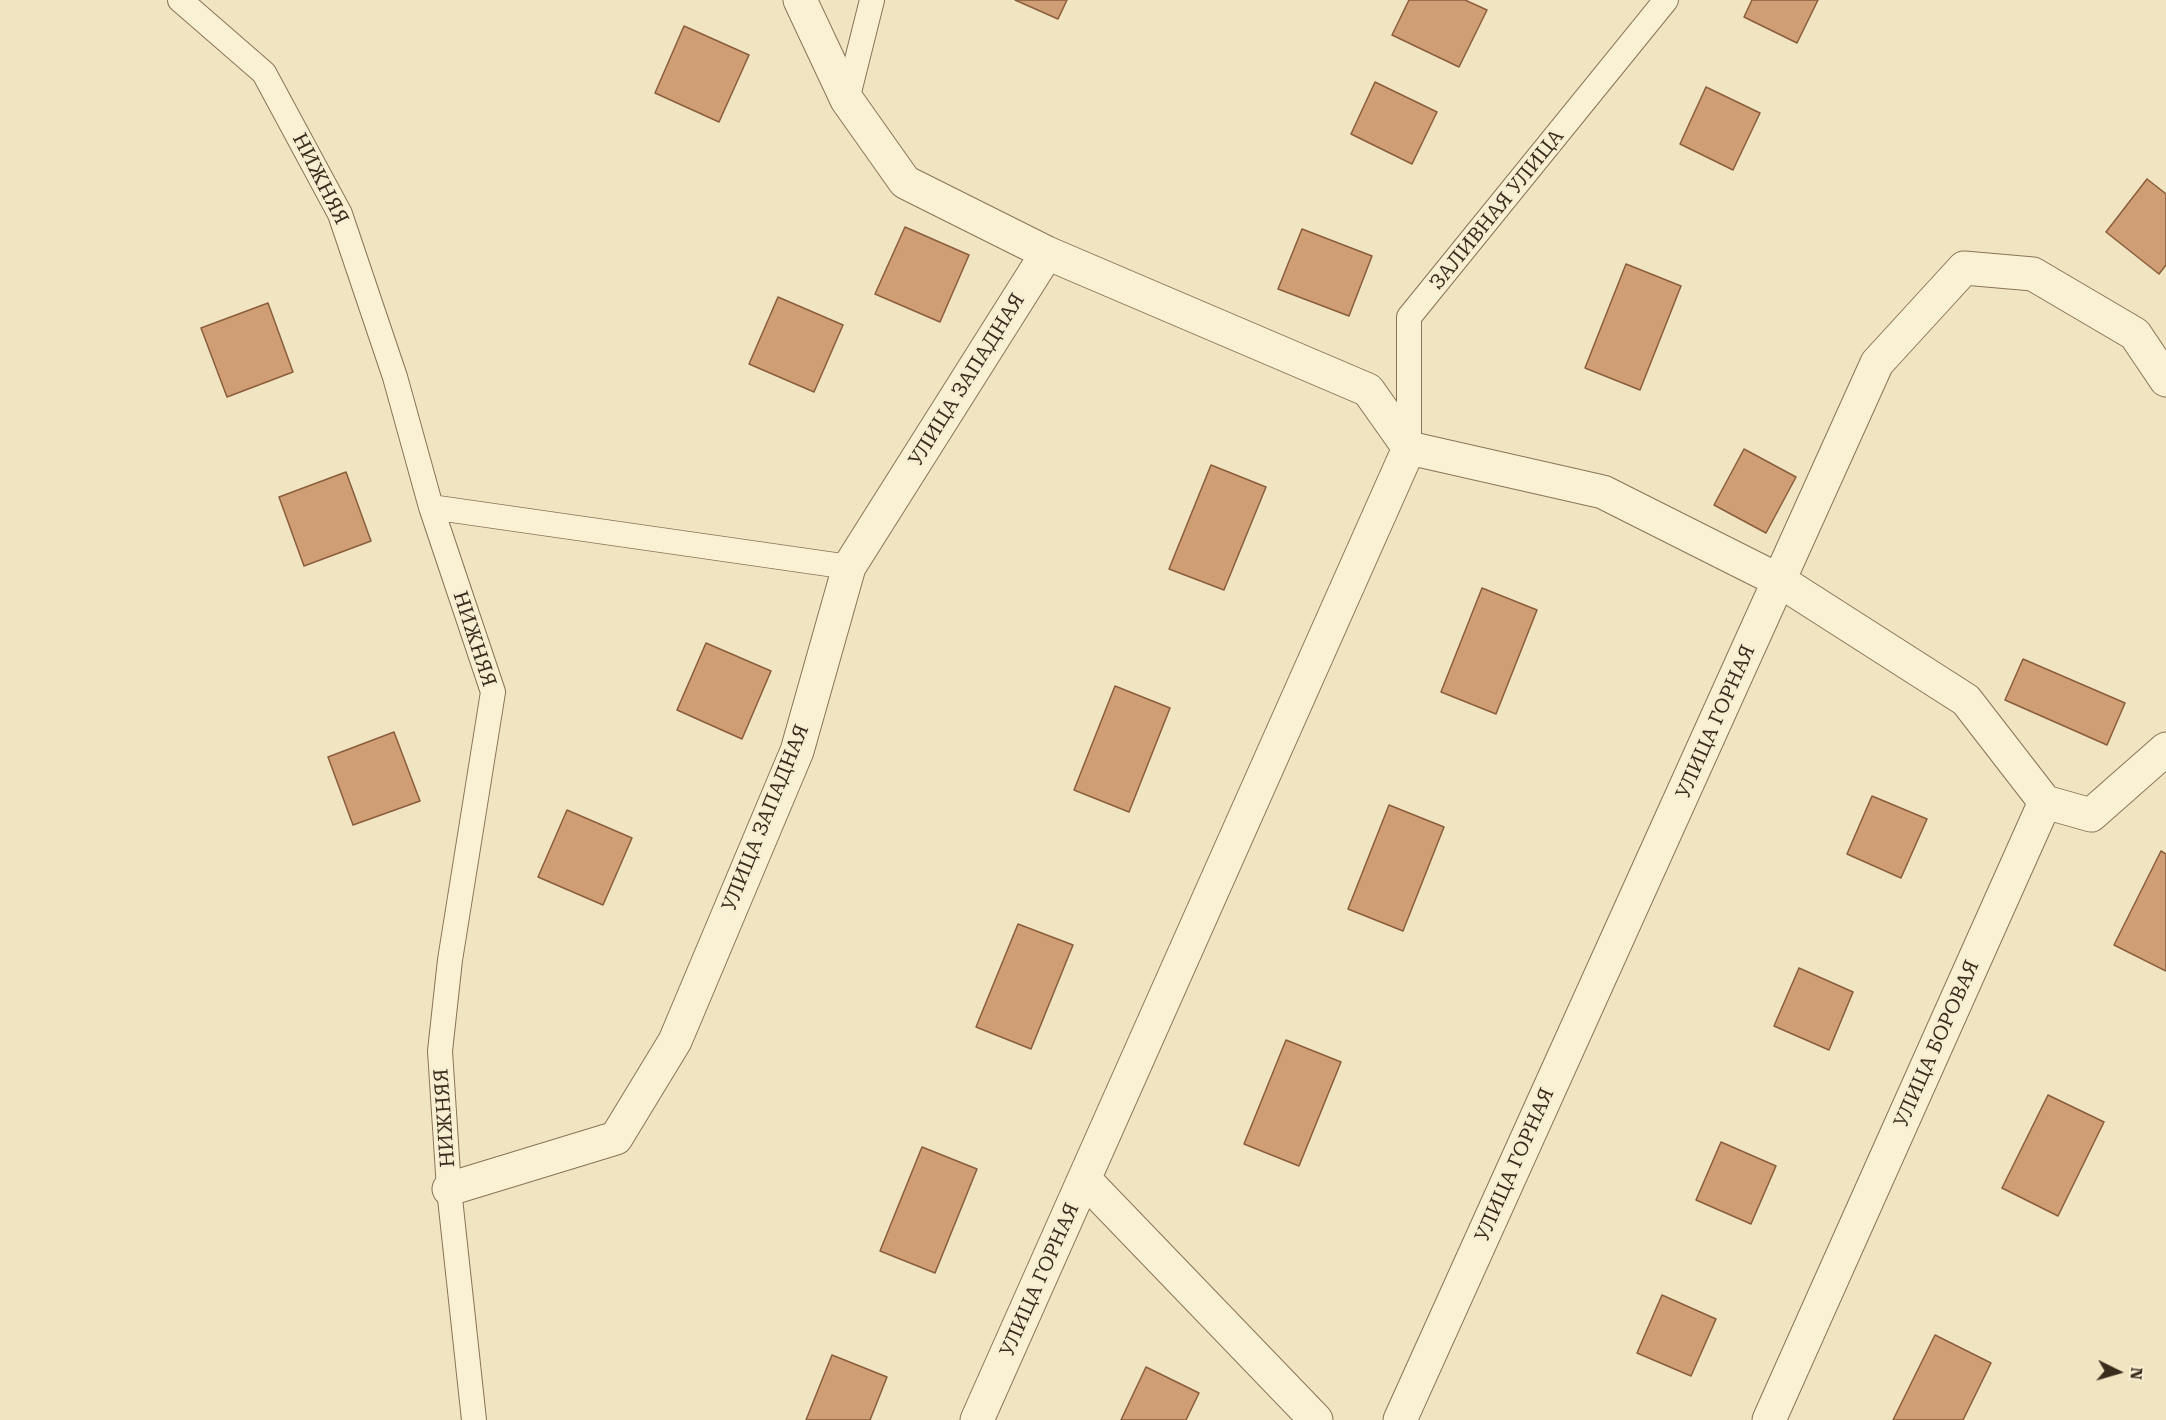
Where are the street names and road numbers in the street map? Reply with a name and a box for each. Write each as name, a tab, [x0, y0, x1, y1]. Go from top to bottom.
street label: ЗАЛИВНАЯ УЛИЦА	[1425, 125, 1569, 295]
street label: НИЖНЯЯ	[287, 129, 353, 229]
street label: УЛИЦА ЗАПАДНАЯ	[904, 289, 1030, 471]
street label: НИЖНЯЯ	[447, 588, 501, 690]
street label: УЛИЦА ГОРНАЯ	[1671, 642, 1761, 802]
street label: УЛИЦА ЗАПАДНАЯ	[718, 721, 814, 915]
street label: УЛИЦА БОРОВАЯ	[1889, 957, 1985, 1131]
street label: НИЖНЯЯ	[430, 1068, 460, 1168]
street label: УЛИЦА ГОРНАЯ	[1470, 1085, 1560, 1245]
street label: УЛИЦА ГОРНАЯ	[995, 1200, 1085, 1360]

